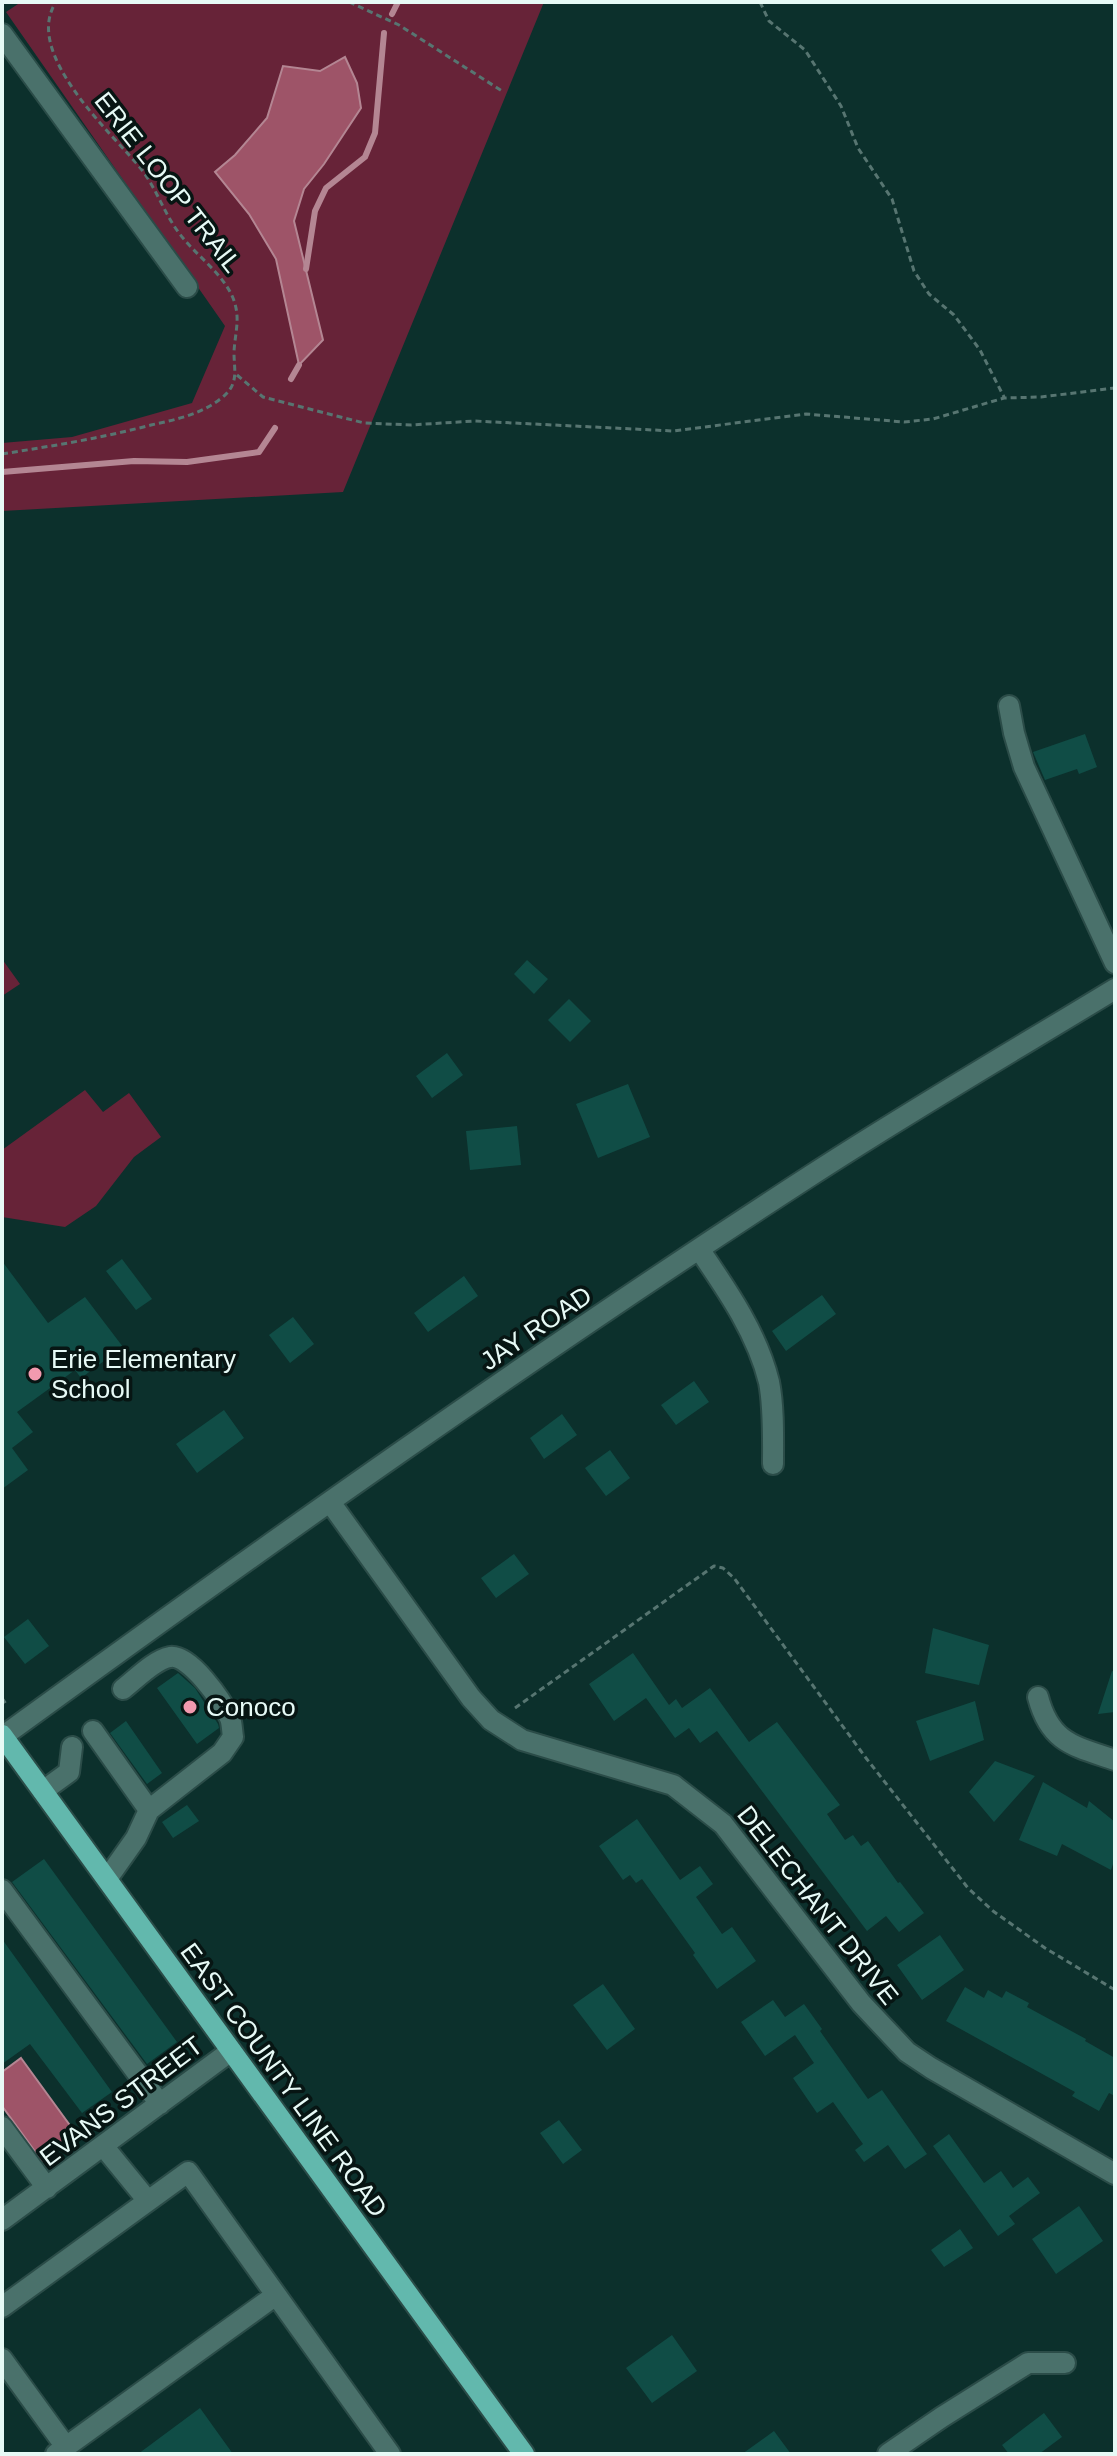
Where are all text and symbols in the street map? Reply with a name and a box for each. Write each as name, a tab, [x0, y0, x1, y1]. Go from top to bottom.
street label: ERIE LOOP TRAIL	[88, 86, 248, 278]
street label: JAY ROAD	[475, 1280, 597, 1376]
place label: Erie Elementary School	[51, 1344, 236, 1404]
marker: Erie Elementary School	[26, 1365, 44, 1383]
place label: Conoco	[206, 1692, 296, 1722]
marker: Conoco	[181, 1698, 199, 1716]
street label: DELECHANT DRIVE	[731, 1800, 905, 2010]
street label: EAST COUNTY LINE ROAD	[174, 1937, 394, 2223]
street label: EVANS STREET	[34, 2030, 208, 2172]

